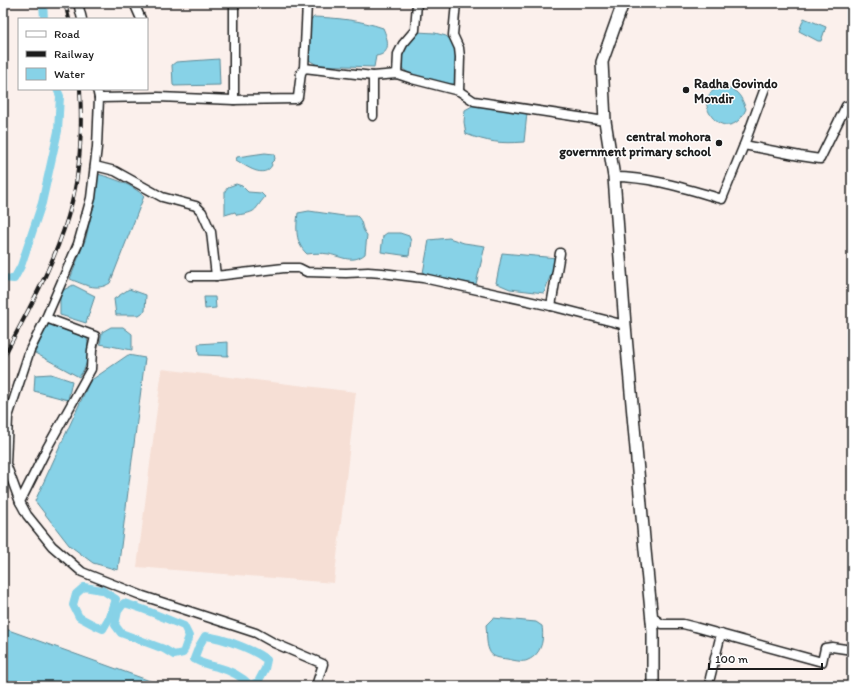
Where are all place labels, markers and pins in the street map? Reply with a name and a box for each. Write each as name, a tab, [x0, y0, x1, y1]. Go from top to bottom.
place label: Radha Govindo Mondir	[694, 76, 778, 106]
marker: Radha Govindo Mondir	[681, 85, 691, 95]
place label: central mohora government primary school	[559, 129, 712, 160]
marker: central mohora government primary school	[714, 138, 724, 148]

